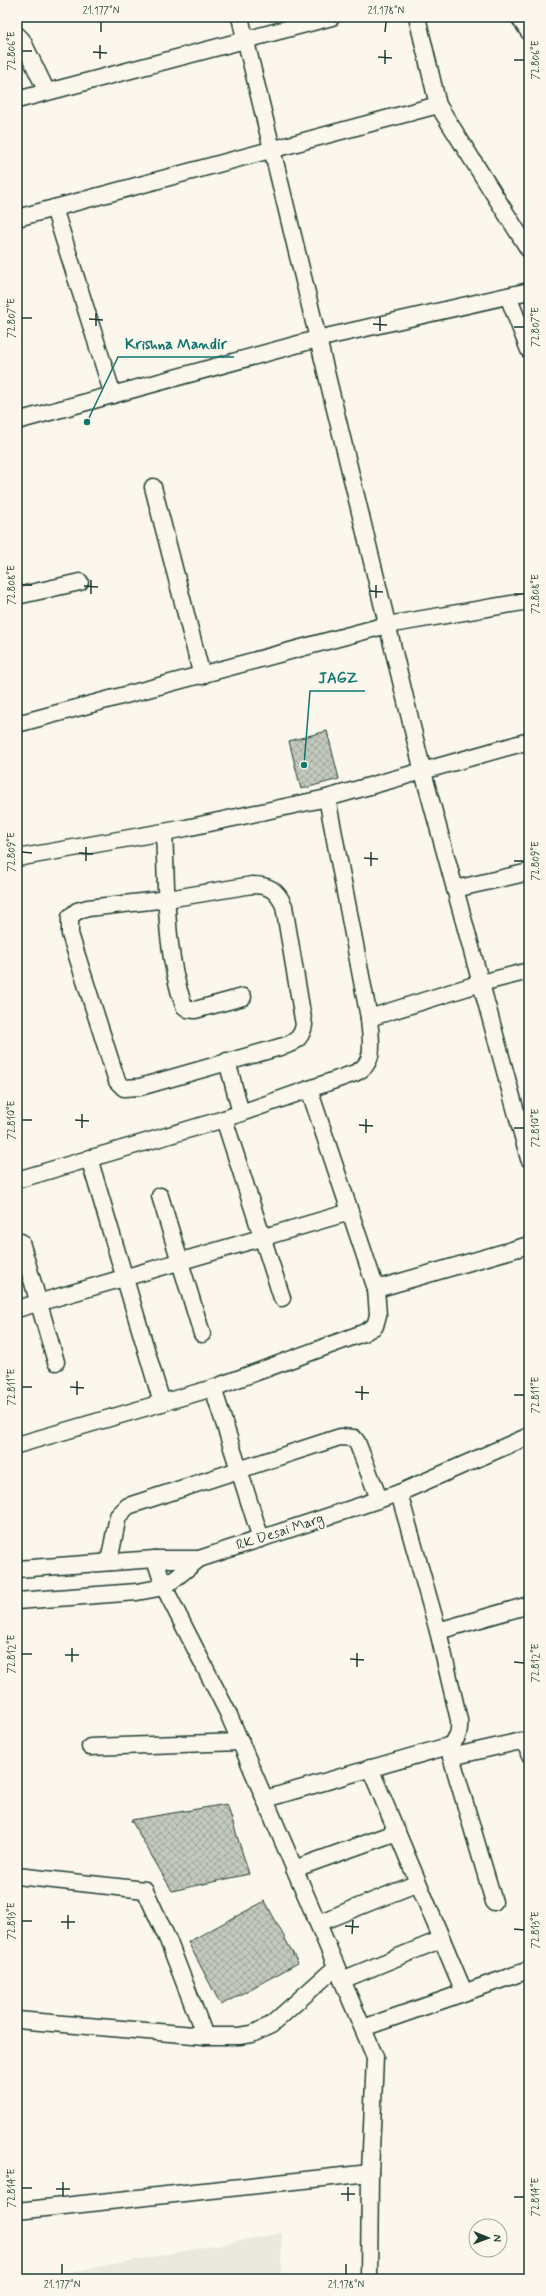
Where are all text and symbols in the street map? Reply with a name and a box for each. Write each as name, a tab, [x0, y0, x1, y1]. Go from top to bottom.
text: 21.177°N	[83, 4, 120, 18]
text: 21.178°N	[368, 4, 405, 18]
text: 72.806°E	[5, 31, 19, 71]
text: 72.806°E	[529, 40, 543, 80]
text: 72.807°E	[5, 298, 19, 338]
text: 72.807°E	[529, 307, 543, 347]
callout: Krishna Mandir	[118, 330, 234, 357]
text: Krishna Mandir	[125, 335, 228, 355]
text: 72.808°E	[5, 565, 19, 605]
text: 72.808°E	[529, 574, 543, 614]
callout: JAGZ	[310, 664, 365, 691]
text: JAGZ	[318, 669, 358, 689]
text: 72.809°E	[5, 832, 19, 872]
text: 72.809°E	[529, 841, 543, 881]
text: 72.810°E	[5, 1100, 19, 1139]
text: 72.810°E	[529, 1108, 543, 1147]
text: 72.811°E	[5, 1368, 19, 1405]
text: 72.811°E	[529, 1376, 543, 1413]
street label: RK Desai Marg	[234, 1509, 326, 1556]
text: 72.812°E	[5, 1634, 19, 1673]
text: 72.812°E	[529, 1643, 543, 1682]
text: 72.813°E	[5, 1902, 19, 1939]
text: 72.813°E	[529, 1911, 543, 1948]
text: 72.814°E	[5, 2168, 19, 2207]
text: 72.814°E	[529, 2177, 543, 2216]
north arrow	[468, 2218, 508, 2258]
text: N	[490, 2234, 504, 2242]
text: 21.177°N	[44, 2278, 81, 2292]
text: 21.178°N	[328, 2278, 365, 2292]

